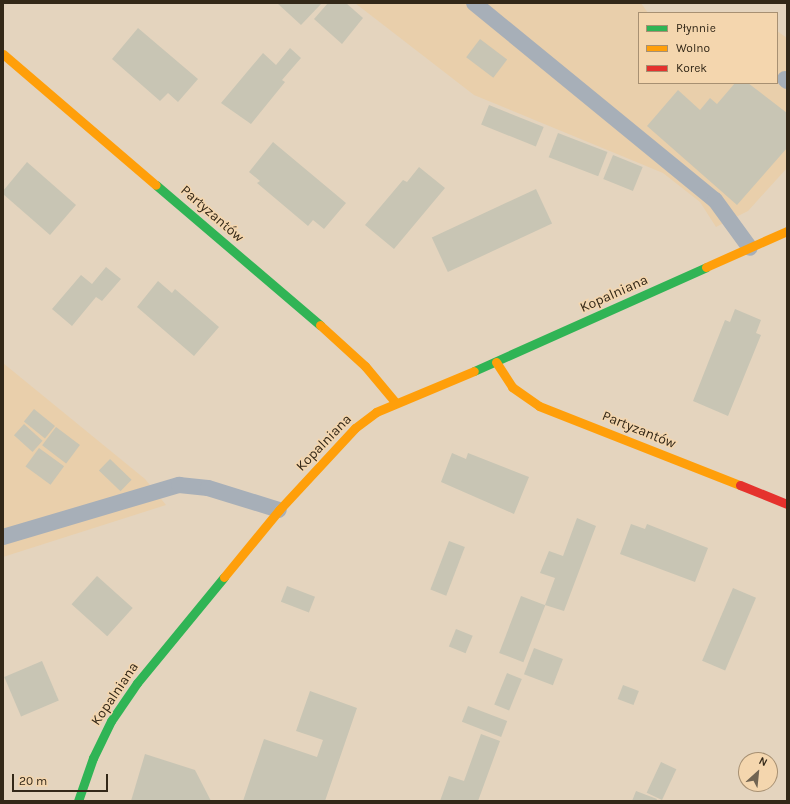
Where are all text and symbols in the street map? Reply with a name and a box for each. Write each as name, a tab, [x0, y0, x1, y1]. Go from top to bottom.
legend	[638, 12, 778, 84]
text: Płynnie	[676, 21, 716, 35]
text: Wolno	[676, 41, 710, 55]
text: Korek	[676, 61, 707, 75]
street label: Partyzantów	[177, 182, 247, 246]
street label: Kopalniana	[577, 272, 651, 316]
street label: Partyzantów	[600, 408, 678, 452]
street label: Kopalniana	[293, 411, 355, 475]
street label: Kopalniana	[88, 659, 142, 729]
north arrow	[738, 752, 778, 792]
text: N	[757, 754, 770, 769]
scale bar	[14, 766, 110, 792]
text: 20 m	[19, 774, 47, 788]

